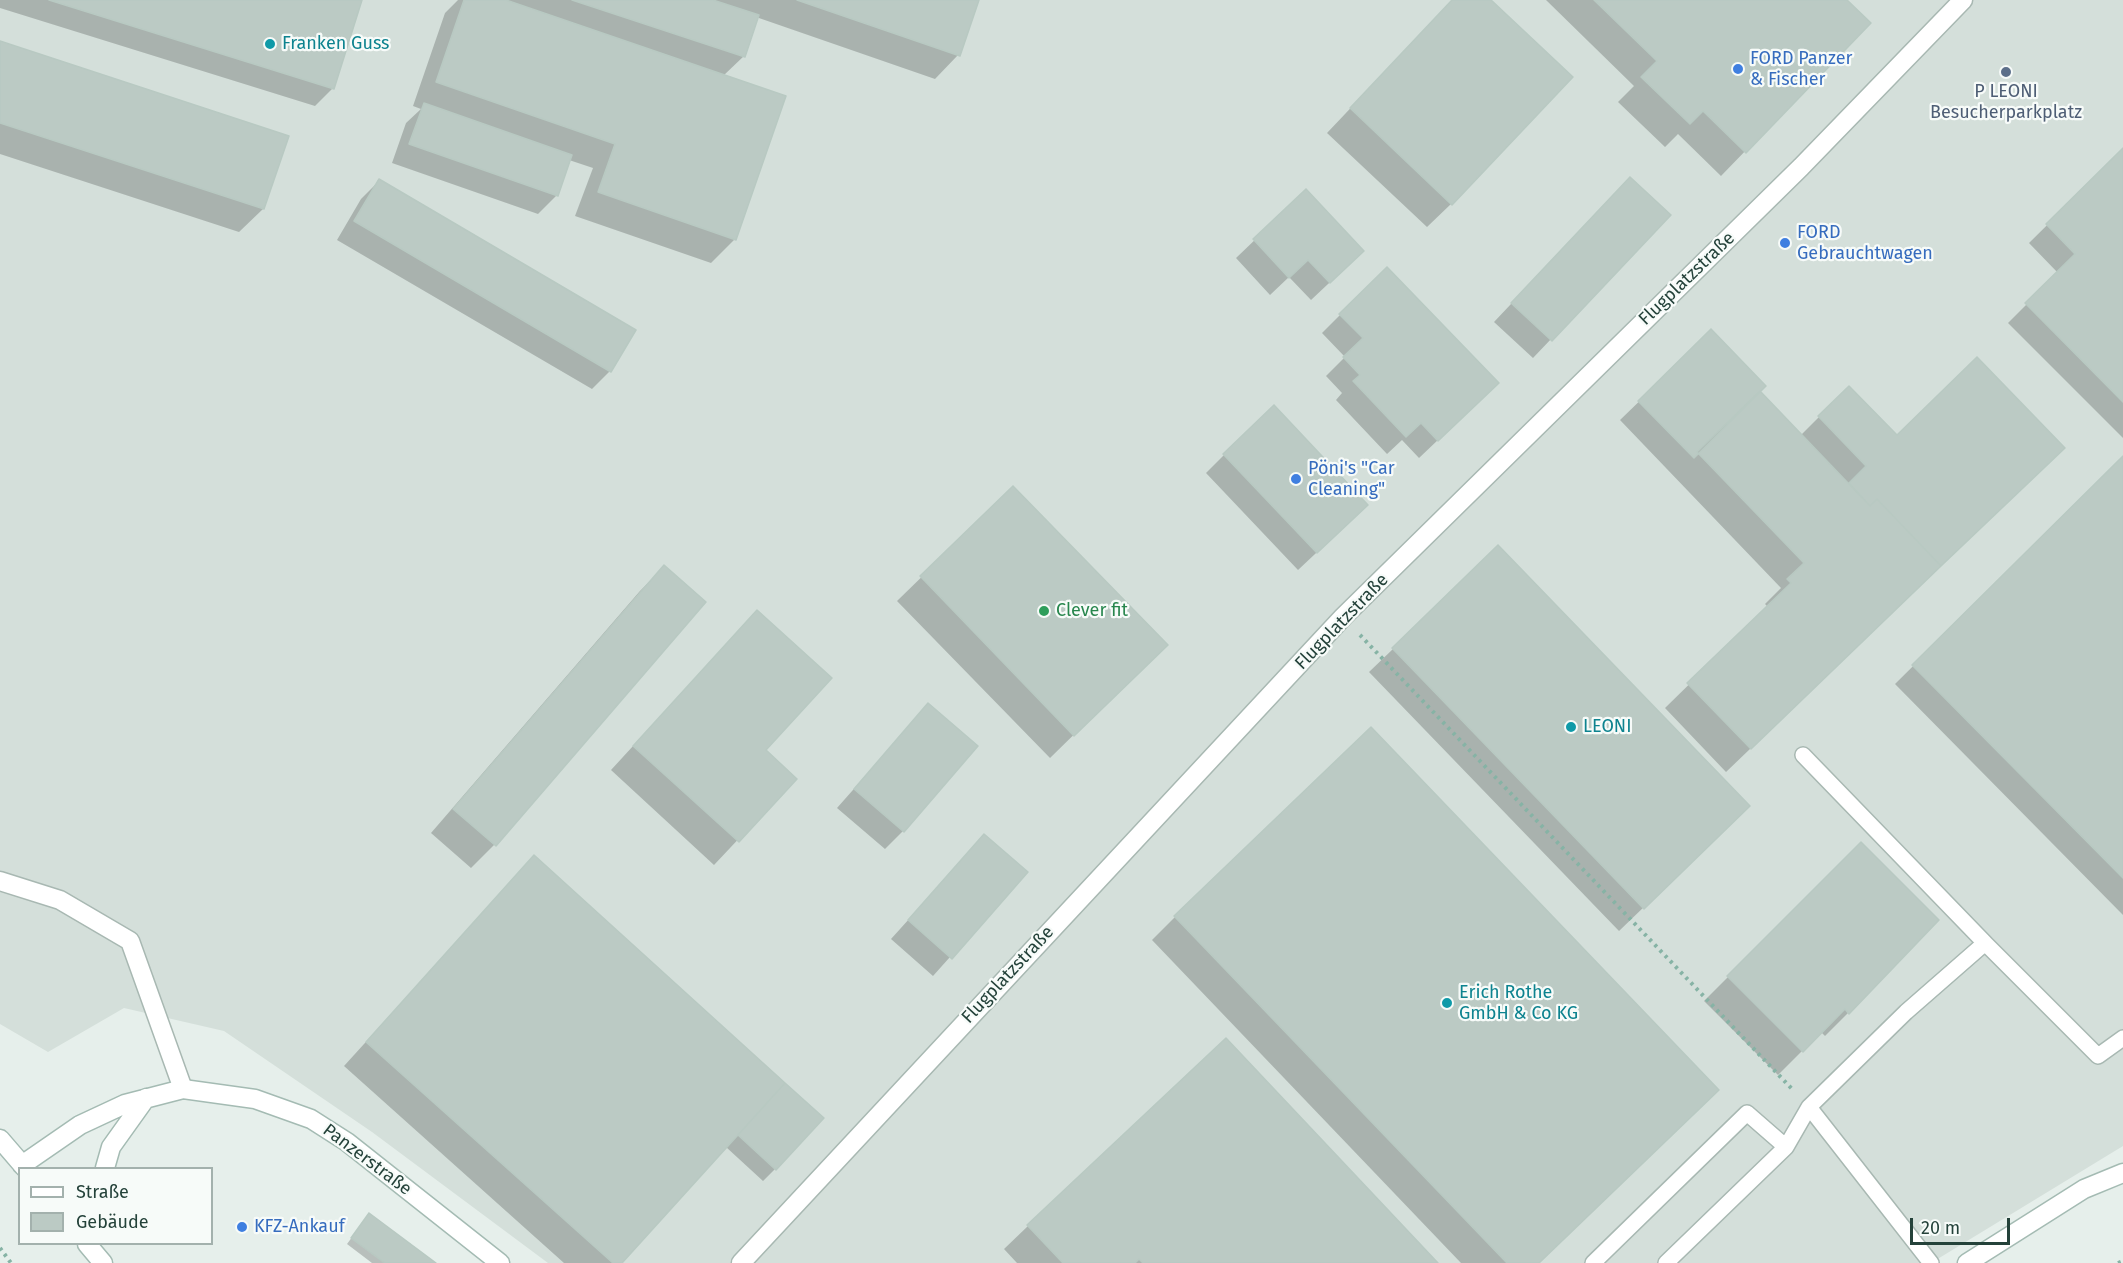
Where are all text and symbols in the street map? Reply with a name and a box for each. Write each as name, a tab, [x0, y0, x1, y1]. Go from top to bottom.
place label: Franken Guss	[282, 33, 390, 55]
marker: Franken Guss	[263, 37, 277, 51]
place label: FORD Panzer & Fischer	[1750, 48, 1853, 90]
marker: FORD Panzer & Fischer	[1731, 62, 1745, 76]
marker: P LEONI Besucherparkplatz	[1999, 65, 2013, 79]
place label: P LEONI Besucherparkplatz	[1930, 81, 2082, 124]
place label: FORD Gebrauchtwagen	[1797, 222, 1933, 264]
street label: Flugplatzstraße	[1634, 228, 1740, 330]
marker: FORD Gebrauchtwagen	[1778, 236, 1792, 250]
place label: Pöni's "Car Cleaning"	[1308, 458, 1395, 500]
marker: Pöni's "Car Cleaning"	[1289, 472, 1303, 486]
street label: Flugplatzstraße	[1291, 569, 1393, 675]
place label: Clever fit	[1056, 600, 1128, 622]
marker: Clever fit	[1037, 604, 1051, 618]
place label: LEONI	[1583, 716, 1631, 738]
marker: LEONI	[1564, 720, 1578, 734]
street label: Flugplatzstraße	[957, 922, 1059, 1028]
place label: Erich Rothe GmbH & Co KG	[1459, 982, 1578, 1024]
marker: Erich Rothe GmbH & Co KG	[1440, 996, 1454, 1010]
street label: Panzerstraße	[318, 1120, 416, 1200]
legend	[18, 1167, 213, 1245]
text: Straße	[76, 1181, 129, 1203]
scale bar	[1913, 1206, 2014, 1244]
text: Gebäude	[76, 1211, 149, 1233]
place label: KFZ-Ankauf	[254, 1216, 345, 1238]
text: 20 m	[1921, 1217, 1960, 1239]
marker: KFZ-Ankauf	[235, 1220, 249, 1234]

